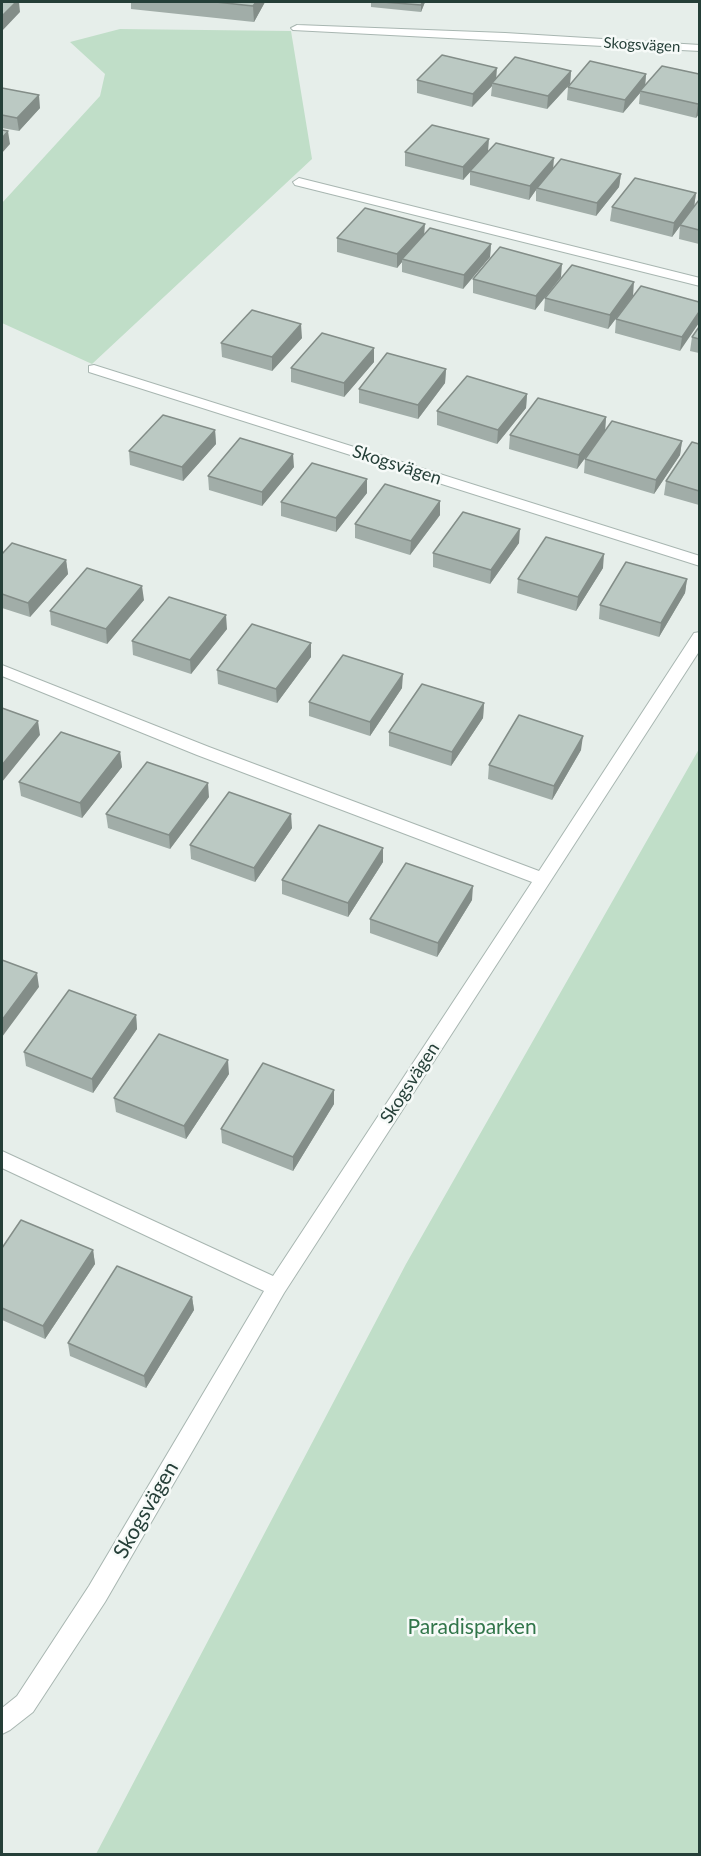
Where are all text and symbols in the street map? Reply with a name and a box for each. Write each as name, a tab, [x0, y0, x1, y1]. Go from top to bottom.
street label: Skogsvägen	[603, 34, 681, 56]
street label: Skogsvägen	[350, 440, 444, 490]
street label: Skogsvägen	[376, 1038, 444, 1128]
street label: Skogsvägen	[108, 1457, 184, 1563]
park label: Paradisparken	[407, 1614, 537, 1640]

